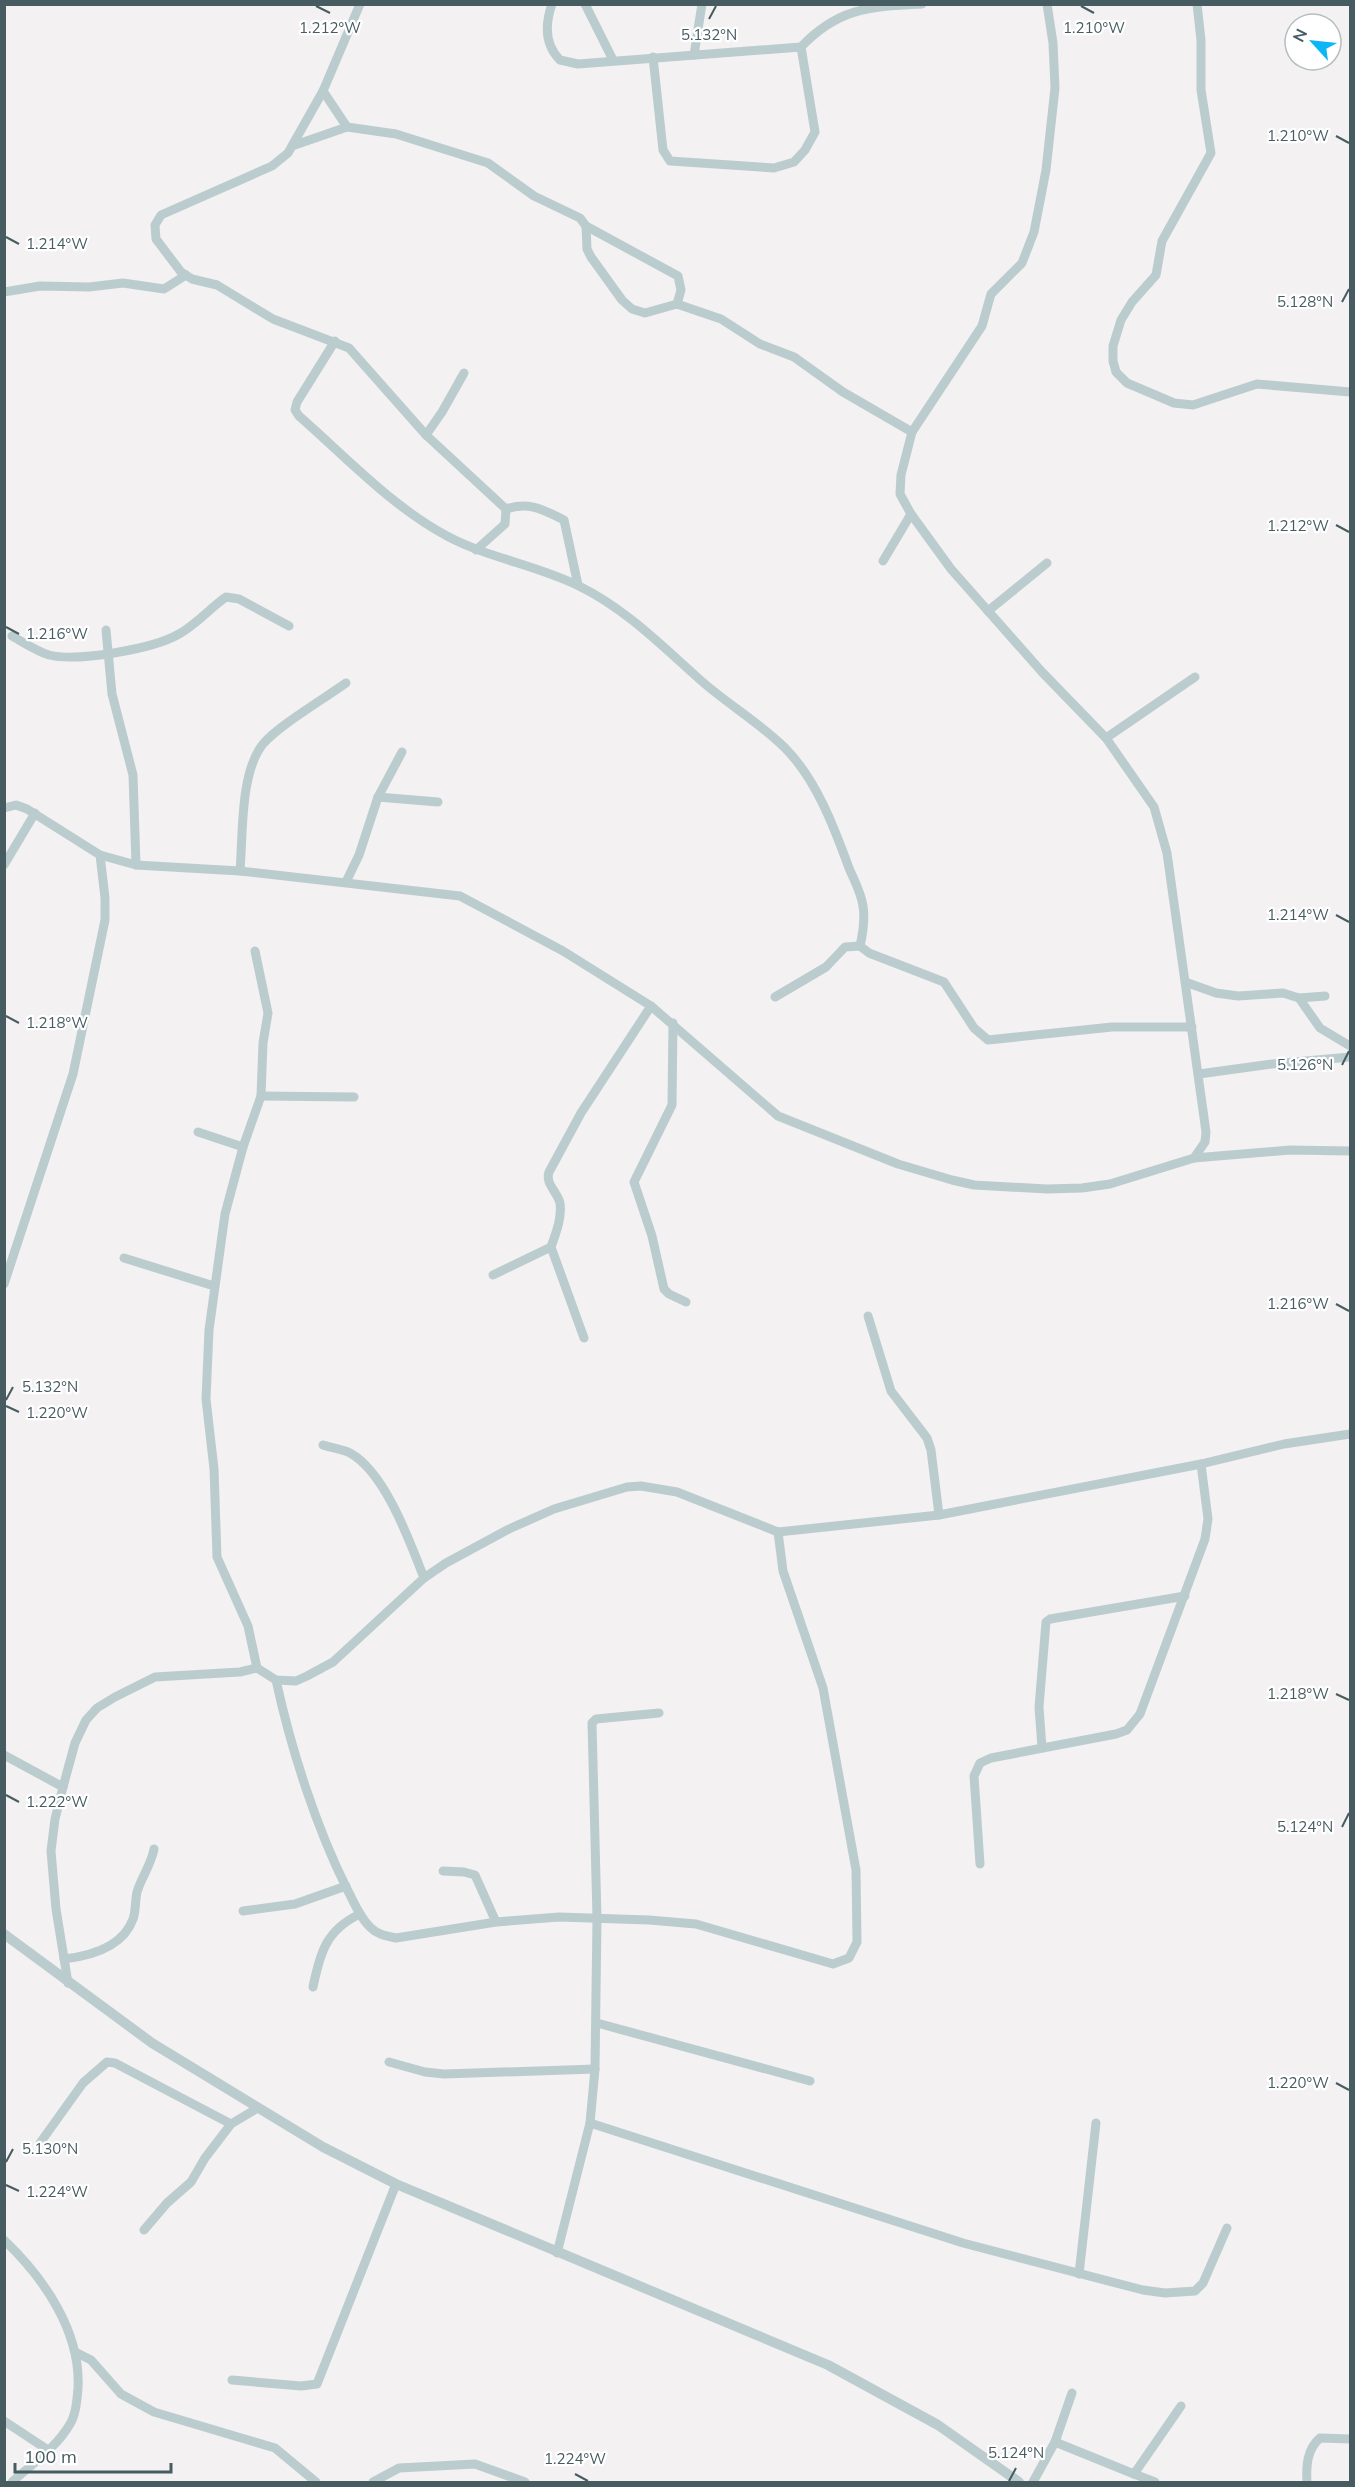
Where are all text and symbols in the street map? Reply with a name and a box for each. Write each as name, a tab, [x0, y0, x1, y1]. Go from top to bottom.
north arrow	[1283, 12, 1343, 72]
text: 1.212°W	[299, 18, 361, 37]
text: 1.210°W	[1063, 18, 1125, 37]
text: 5.132°N	[681, 25, 737, 44]
text: N	[1288, 25, 1311, 45]
text: 1.210°W	[1267, 126, 1329, 145]
text: 1.214°W	[26, 234, 88, 253]
text: 5.128°N	[1277, 292, 1333, 311]
text: 1.212°W	[1267, 516, 1329, 535]
text: 1.216°W	[26, 624, 88, 643]
text: 1.214°W	[1267, 905, 1329, 924]
text: 1.218°W	[26, 1013, 88, 1032]
text: 5.126°N	[1277, 1055, 1333, 1074]
text: 1.216°W	[1267, 1294, 1329, 1313]
text: 5.132°N	[22, 1377, 78, 1396]
text: 1.220°W	[26, 1403, 88, 1422]
text: 1.218°W	[1267, 1684, 1329, 1703]
text: 1.222°W	[26, 1792, 88, 1811]
text: 5.124°N	[1277, 1817, 1333, 1836]
text: 1.220°W	[1267, 2073, 1329, 2092]
text: 5.130°N	[22, 2139, 78, 2158]
text: 1.224°W	[26, 2182, 88, 2201]
scale bar	[15, 2436, 171, 2474]
text: 5.124°N	[988, 2443, 1044, 2462]
text: 100 m	[24, 2445, 77, 2468]
text: 1.224°W	[544, 2449, 606, 2468]

